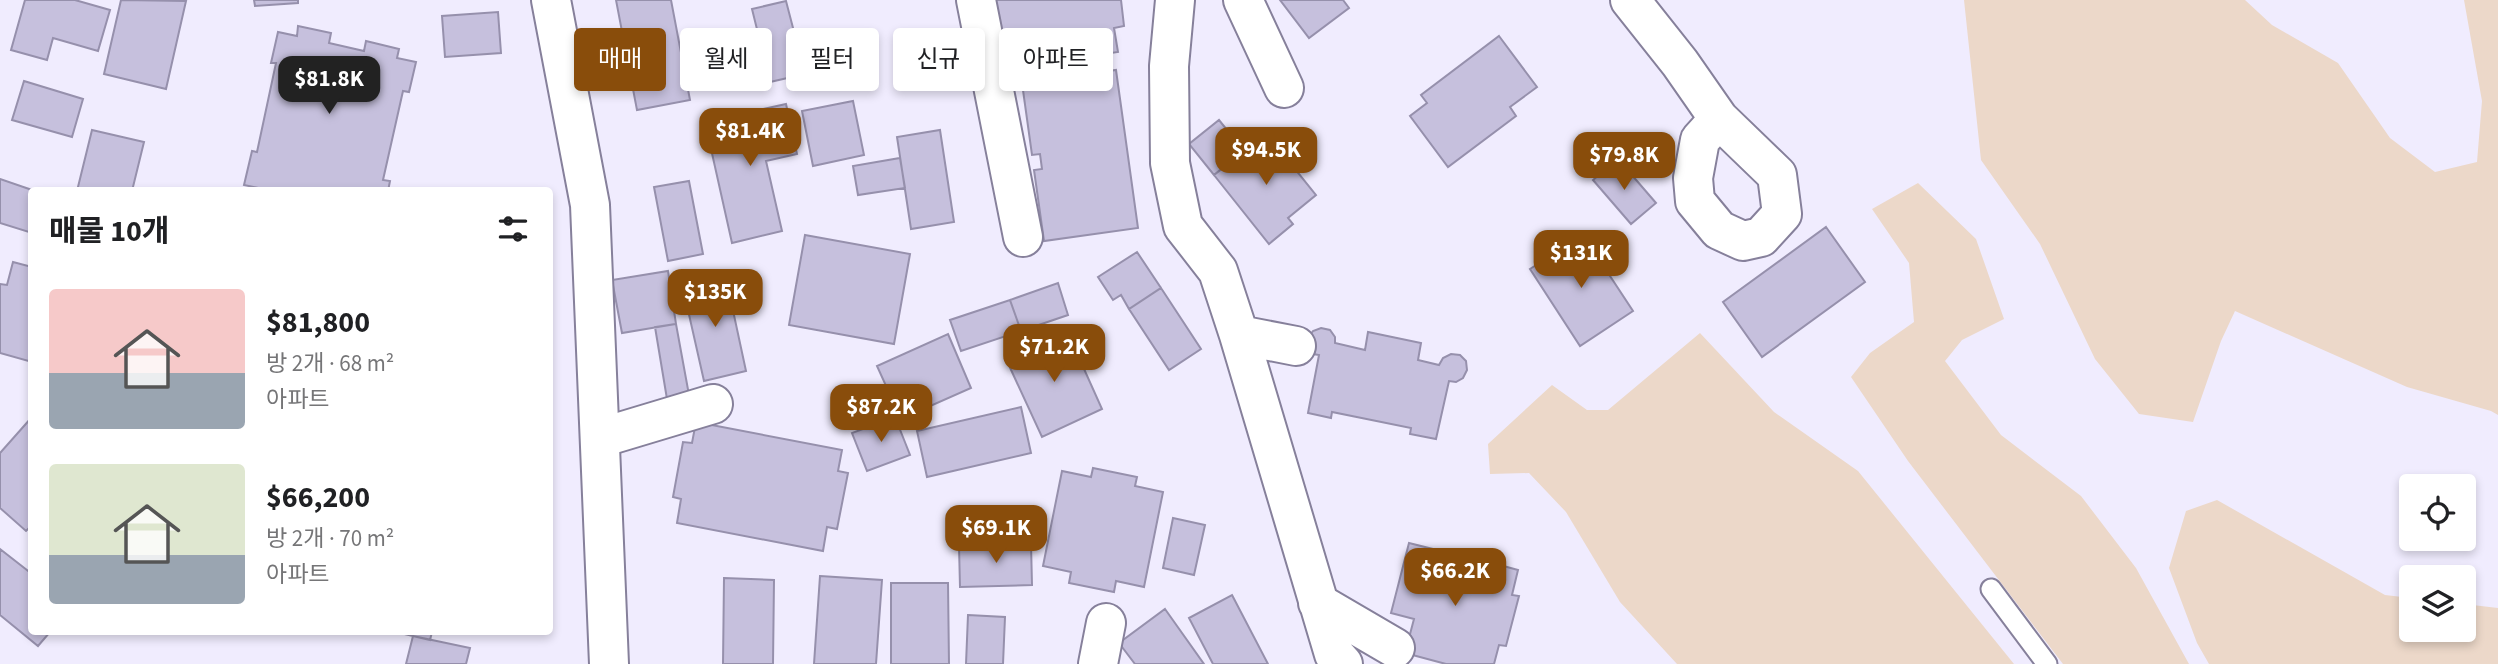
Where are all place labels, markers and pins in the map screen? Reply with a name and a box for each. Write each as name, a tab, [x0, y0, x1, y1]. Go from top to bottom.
pin: $81.8K	[272, 57, 386, 116]
pin: $81.4K	[693, 108, 807, 168]
pin: $94.5K	[1209, 128, 1323, 187]
pin: $79.8K	[1567, 132, 1681, 192]
pin: $131K	[1532, 230, 1630, 290]
pin: $135K	[666, 270, 764, 329]
pin: $71.2K	[997, 324, 1111, 384]
pin: $87.2K	[824, 384, 938, 444]
pin: $69.1K	[939, 505, 1053, 565]
pin: $66.2K	[1398, 548, 1512, 608]

